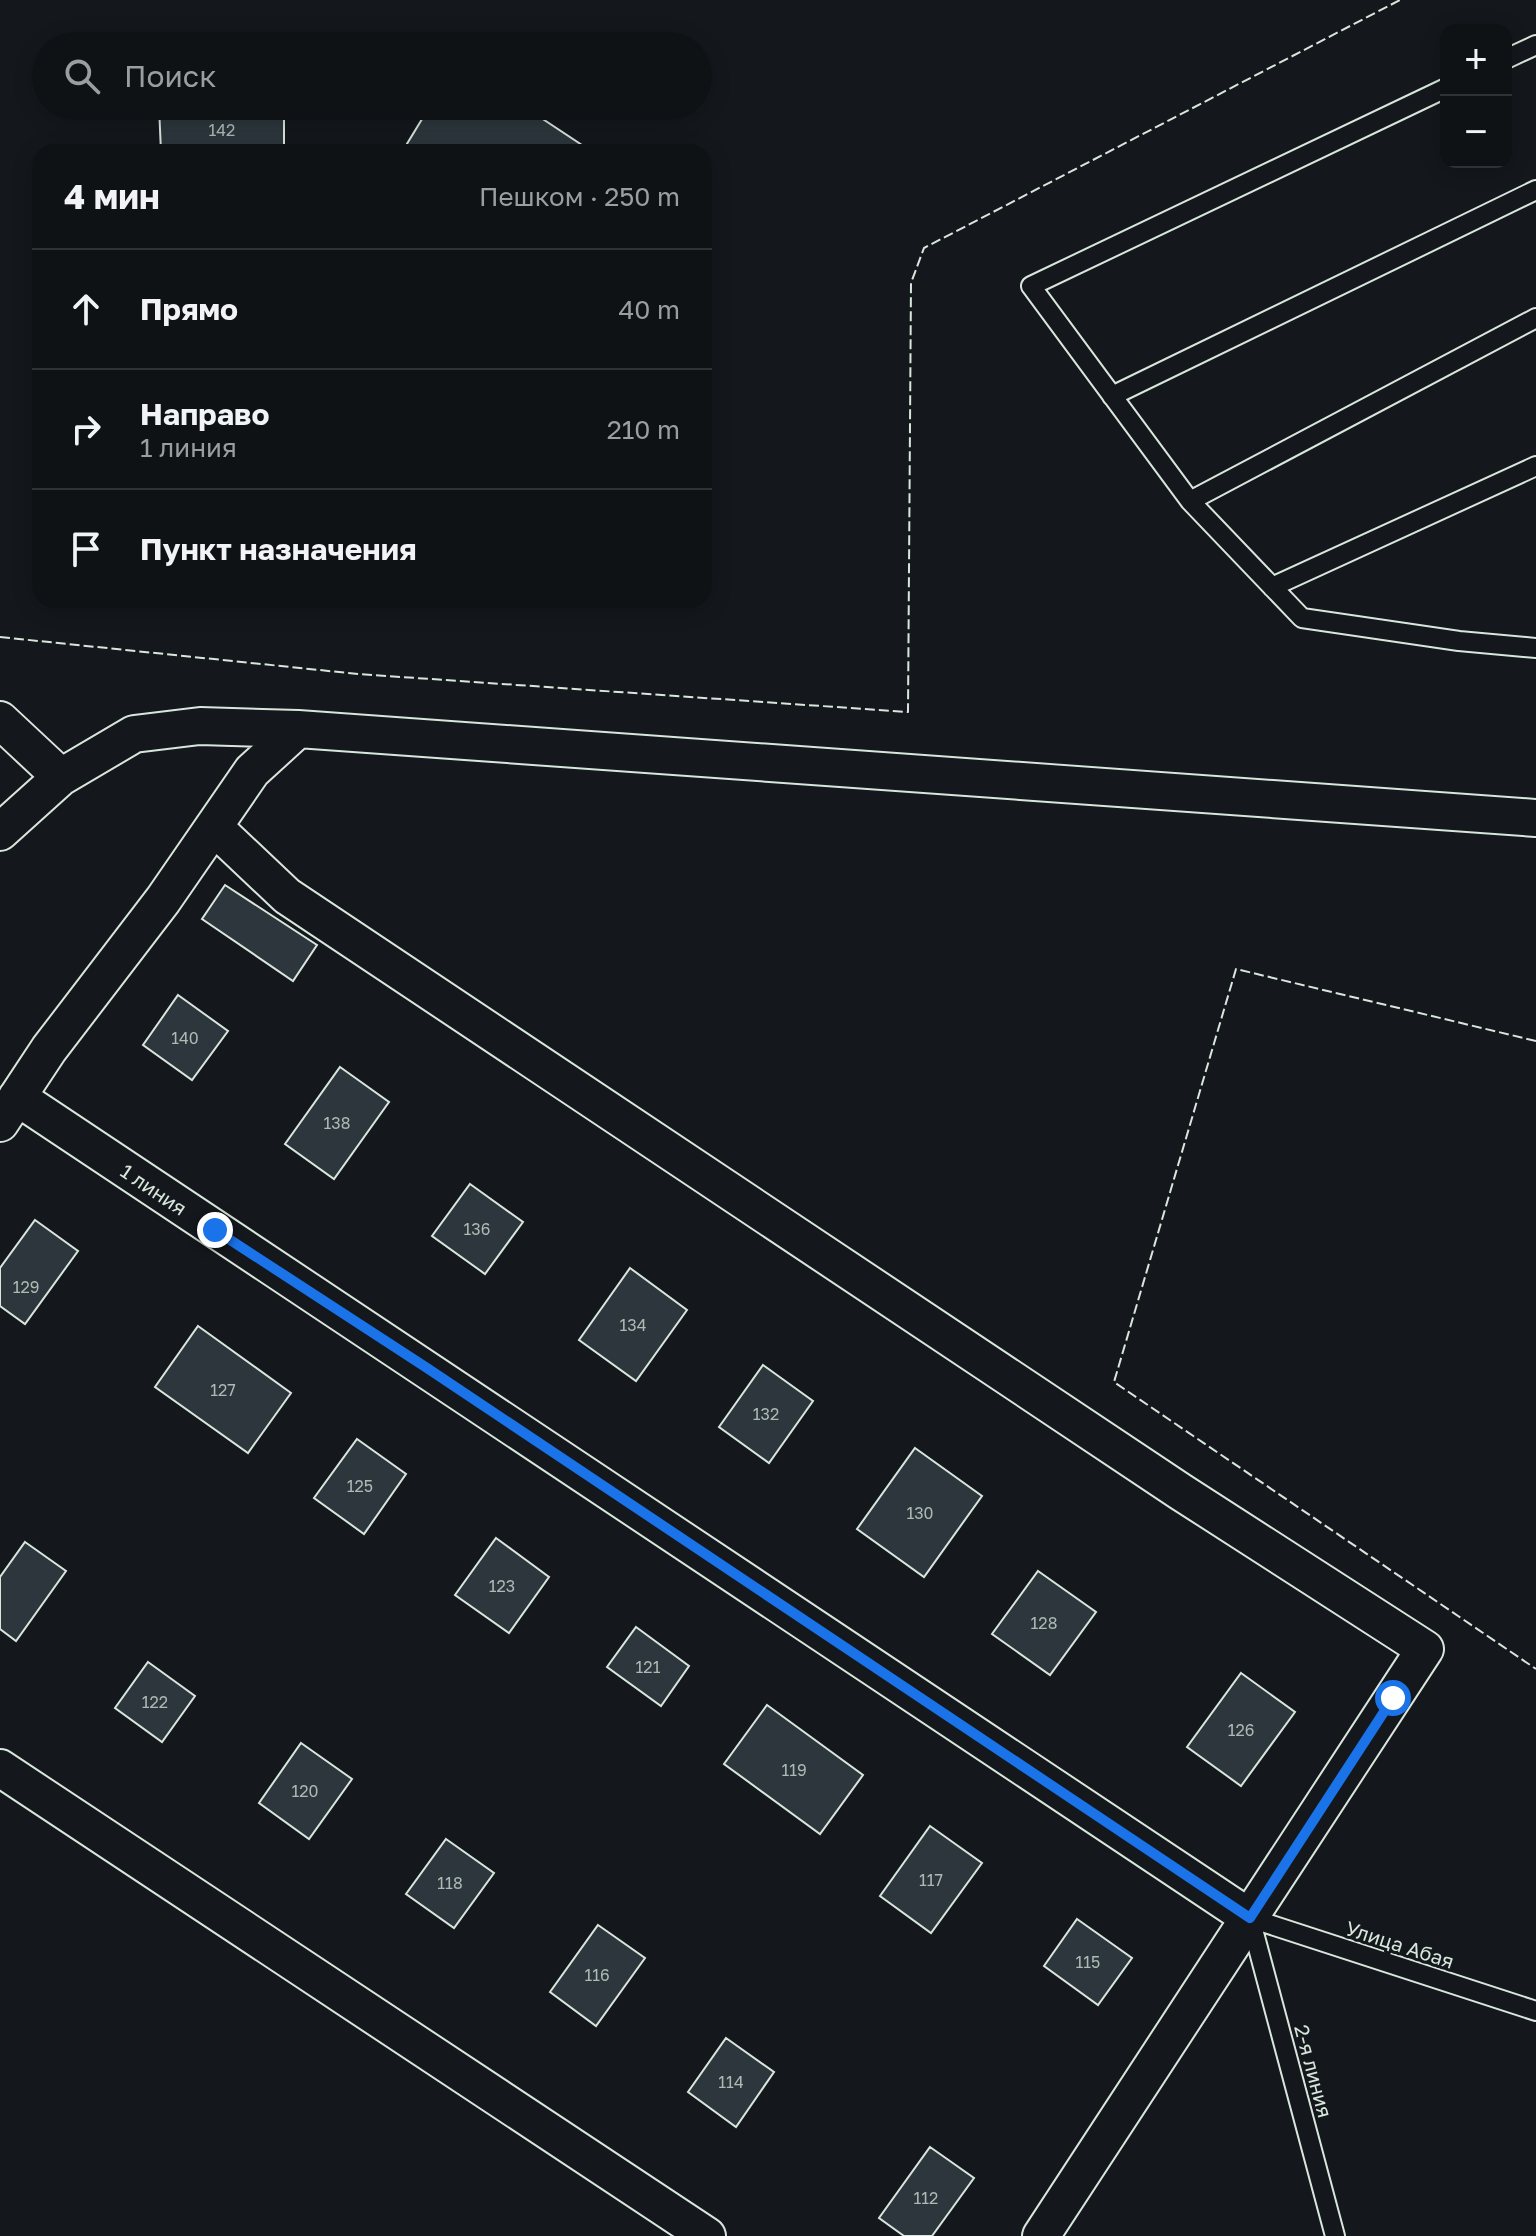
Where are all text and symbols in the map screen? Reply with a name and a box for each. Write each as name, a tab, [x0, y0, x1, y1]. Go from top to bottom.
map controls	[1440, 24, 1512, 168]
button: +	[1440, 24, 1512, 96]
search box	[32, 32, 712, 120]
icon: search	[60, 54, 104, 98]
text: Поиск	[124, 58, 216, 94]
button: −	[1440, 96, 1512, 168]
house number: 142	[209, 120, 235, 140]
text: 4 мин	[64, 176, 160, 216]
text: Пешком · 250 m	[479, 181, 680, 212]
icon: ahead	[64, 287, 108, 331]
text: Прямо	[140, 291, 238, 327]
text: 40 m	[619, 294, 680, 325]
text: Направо	[140, 396, 269, 432]
icon: right	[64, 407, 108, 451]
text: 210 m	[607, 414, 680, 445]
text: 1 линия	[140, 432, 237, 463]
icon: arrive	[64, 527, 108, 571]
text: Пункт назначения	[140, 531, 417, 567]
house number: 140	[171, 1028, 199, 1048]
house number: 138	[324, 1113, 350, 1133]
street label: 1 линия	[116, 1158, 192, 1220]
route end	[197, 1212, 233, 1248]
house number: 136	[464, 1219, 490, 1239]
house number: 129	[13, 1277, 39, 1297]
house number: 134	[620, 1315, 646, 1335]
house number: 127	[210, 1380, 236, 1400]
house number: 132	[753, 1404, 779, 1424]
house number: 125	[347, 1476, 373, 1496]
house number: 130	[906, 1503, 934, 1523]
house number: 123	[489, 1576, 515, 1596]
house number: 128	[1031, 1613, 1057, 1633]
house number: 121	[636, 1657, 661, 1677]
route start	[1375, 1680, 1411, 1716]
house number: 122	[142, 1692, 168, 1712]
house number: 126	[1228, 1720, 1254, 1740]
house number: 119	[781, 1760, 807, 1780]
house number: 120	[292, 1781, 318, 1801]
house number: 117	[919, 1870, 943, 1890]
house number: 118	[437, 1873, 463, 1893]
street label: Улица Абая	[1343, 1915, 1457, 1973]
house number: 115	[1076, 1952, 1100, 1972]
house number: 116	[584, 1965, 610, 1985]
street label: 2-я линия	[1290, 2022, 1338, 2120]
house number: 114	[718, 2072, 744, 2092]
house number: 112	[914, 2188, 938, 2208]

